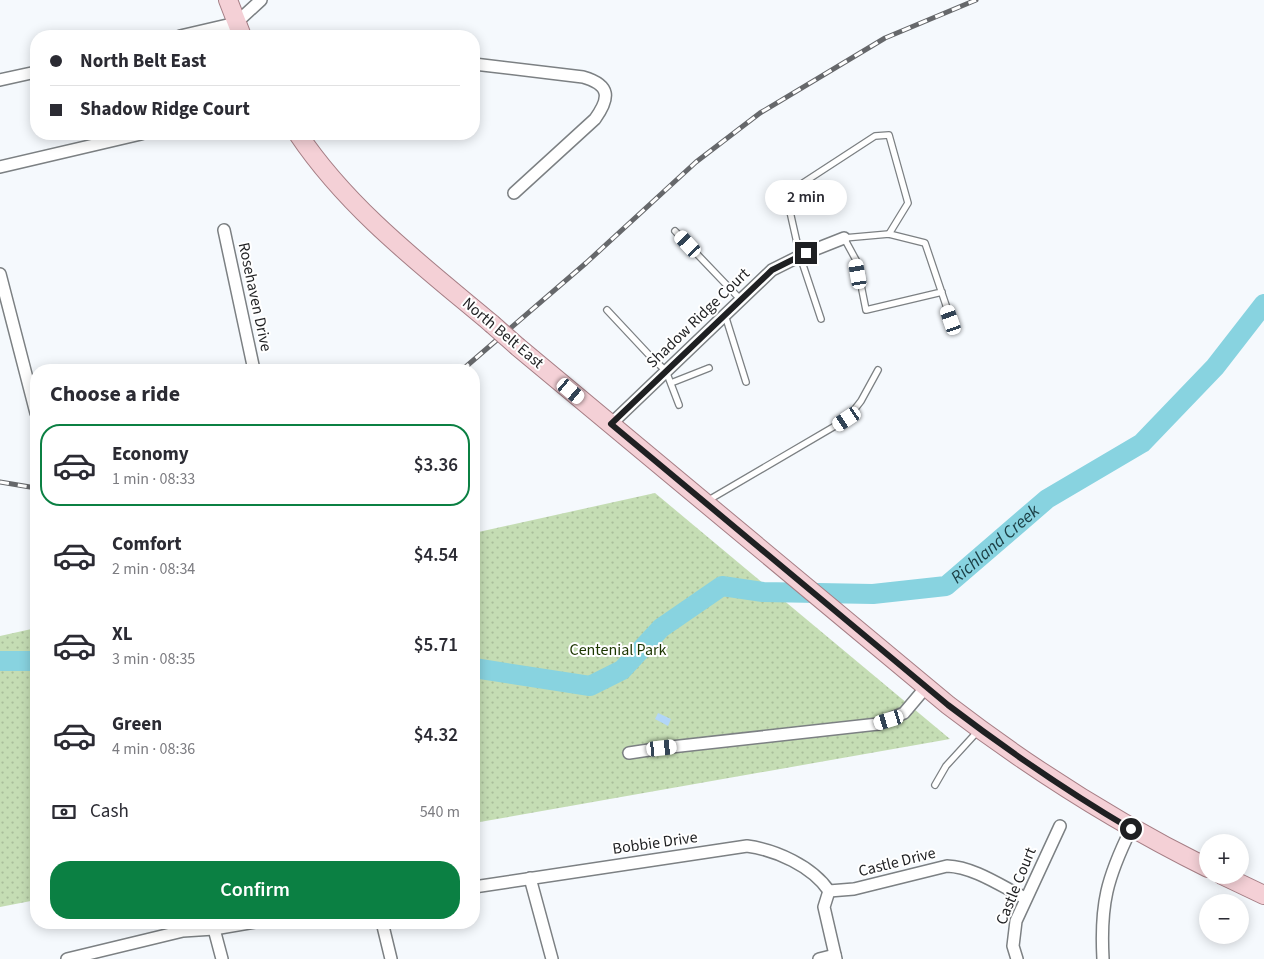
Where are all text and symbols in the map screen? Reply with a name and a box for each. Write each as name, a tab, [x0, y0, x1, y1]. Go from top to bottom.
text: North Belt East	[80, 48, 206, 75]
text: Shadow Ridge Court	[80, 96, 250, 123]
callout: 2 min	[765, 180, 847, 216]
text: 2 min	[787, 186, 825, 208]
car	[672, 228, 703, 260]
street label: Rosehaven Drive	[233, 240, 277, 354]
route end	[795, 242, 817, 264]
car	[848, 258, 867, 290]
street label: Shadow Ridge Court	[641, 262, 755, 373]
street label: North Belt East	[458, 292, 549, 374]
car	[939, 303, 962, 337]
car	[554, 376, 587, 406]
text: Choose a ride	[50, 378, 180, 410]
car	[830, 404, 863, 434]
text: Economy	[112, 441, 189, 468]
icon: car	[52, 443, 97, 488]
text: $3.36	[414, 452, 458, 479]
text: 1 min · 08:33	[112, 468, 195, 490]
water label: Richland Creek	[945, 498, 1045, 589]
text: Comfort	[112, 531, 182, 558]
icon: car	[52, 533, 97, 578]
text: $4.54	[414, 542, 458, 569]
text: 2 min · 08:34	[112, 558, 195, 580]
text: XL	[112, 621, 133, 648]
icon: car	[52, 623, 97, 668]
text: $5.71	[414, 632, 458, 659]
park label: Centenial Park	[570, 639, 667, 661]
text: 3 min · 08:35	[112, 648, 195, 670]
car	[872, 708, 905, 732]
text: Green	[112, 711, 162, 738]
icon: car	[52, 713, 97, 758]
text: $4.32	[414, 722, 458, 749]
text: 4 min · 08:36	[112, 738, 195, 760]
car	[646, 739, 677, 757]
icon: cash	[50, 798, 78, 826]
text: Cash	[90, 798, 129, 825]
text: 540 m	[420, 801, 460, 823]
route start	[1120, 818, 1142, 840]
street label: Bobbie Drive	[611, 826, 699, 860]
map controls	[1199, 834, 1249, 944]
button: +	[1199, 834, 1249, 884]
street label: Castle Drive	[856, 842, 938, 882]
street label: Castle Court	[991, 843, 1042, 928]
button: Confirm	[50, 861, 460, 919]
button: −	[1199, 894, 1249, 944]

